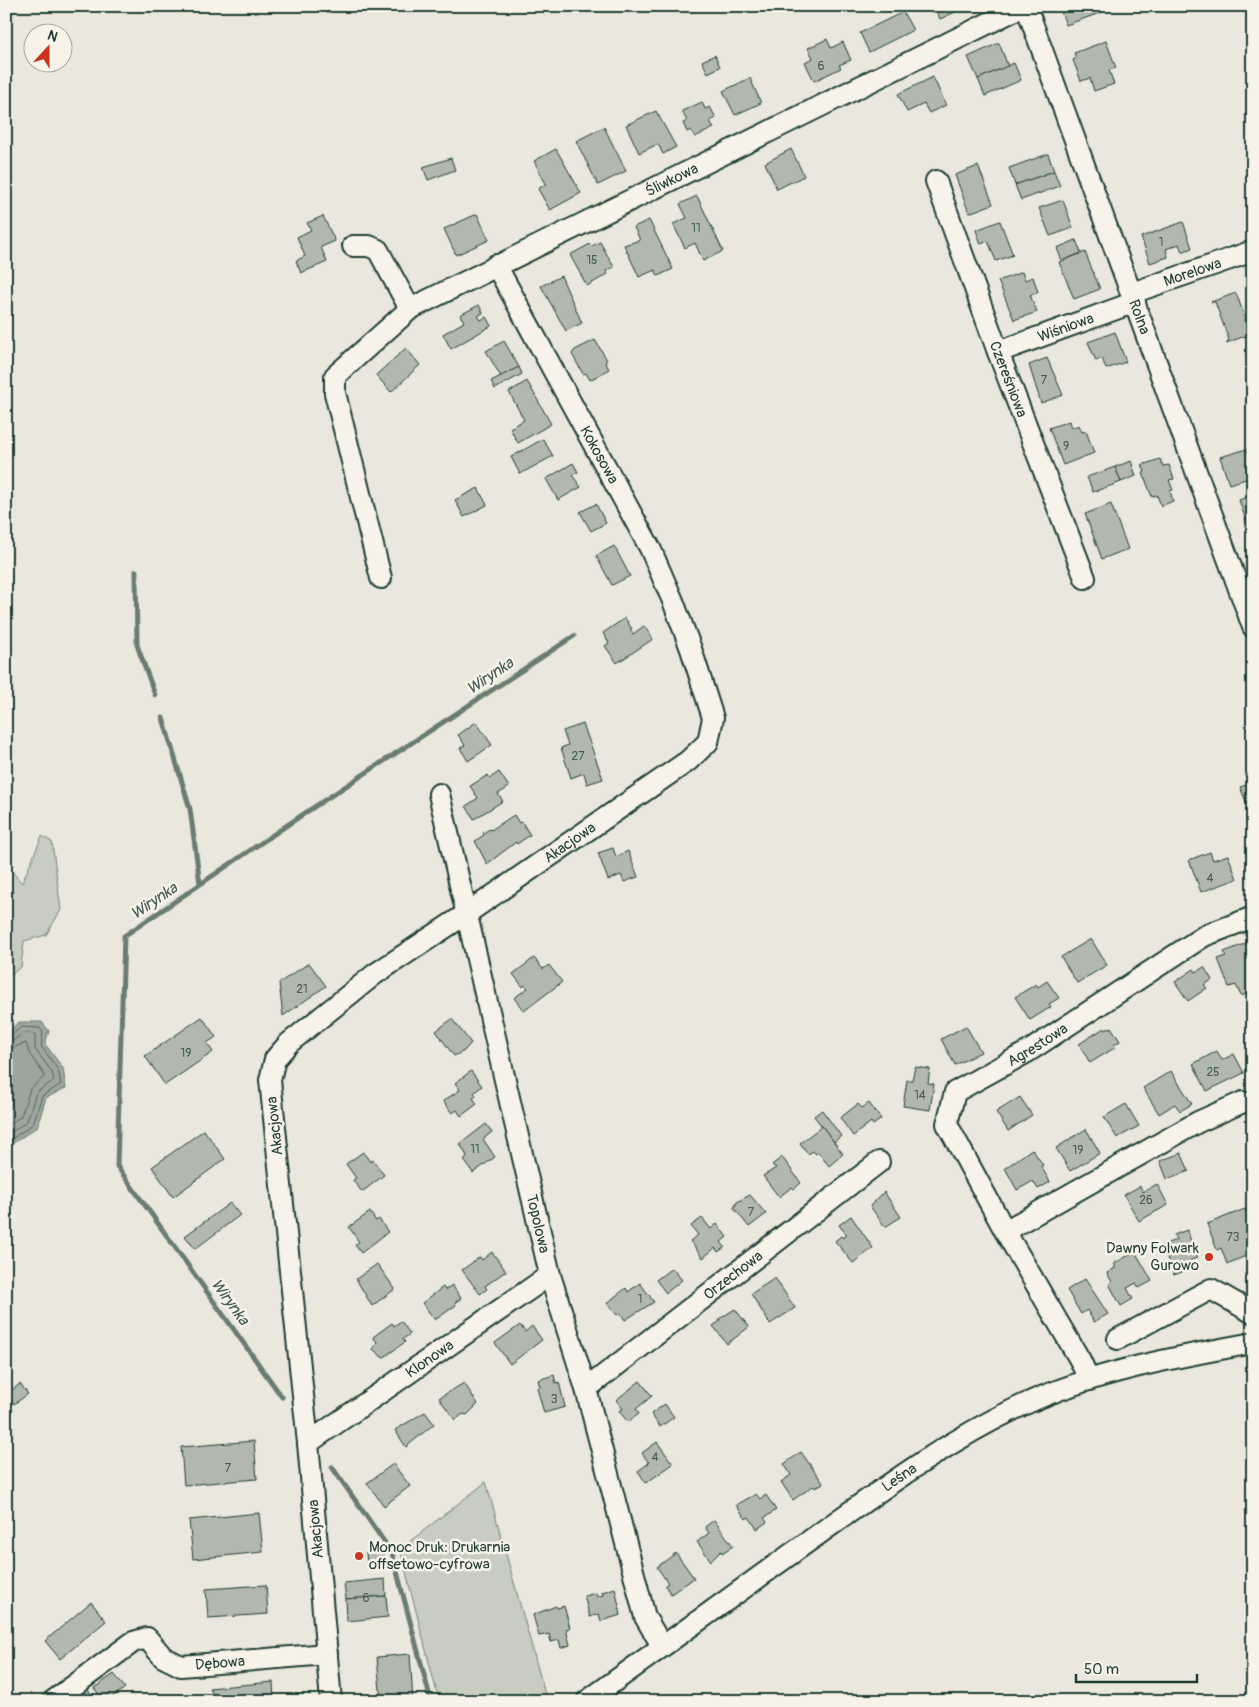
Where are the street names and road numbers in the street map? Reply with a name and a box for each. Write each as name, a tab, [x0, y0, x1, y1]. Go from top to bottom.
street label: Śliwkowa	[642, 159, 701, 201]
street label: Morelowa	[1161, 253, 1224, 291]
street label: Rolna	[1125, 297, 1155, 337]
street label: Wiśniowa	[1035, 308, 1096, 346]
street label: Czereśniowa	[985, 339, 1032, 420]
street label: Kokosowa	[575, 423, 623, 487]
street label: Akacjowa	[540, 818, 599, 867]
street label: Agrestowa	[1004, 1019, 1071, 1071]
street label: Akacjowa	[262, 1096, 288, 1156]
street label: Topolowa	[522, 1193, 554, 1255]
street label: Orzechowa	[700, 1246, 766, 1304]
street label: Klonowa	[402, 1335, 457, 1382]
street label: Leśna	[878, 1459, 920, 1496]
street label: Akacjowa	[304, 1499, 328, 1559]
street label: Dębowa	[194, 1651, 246, 1674]

